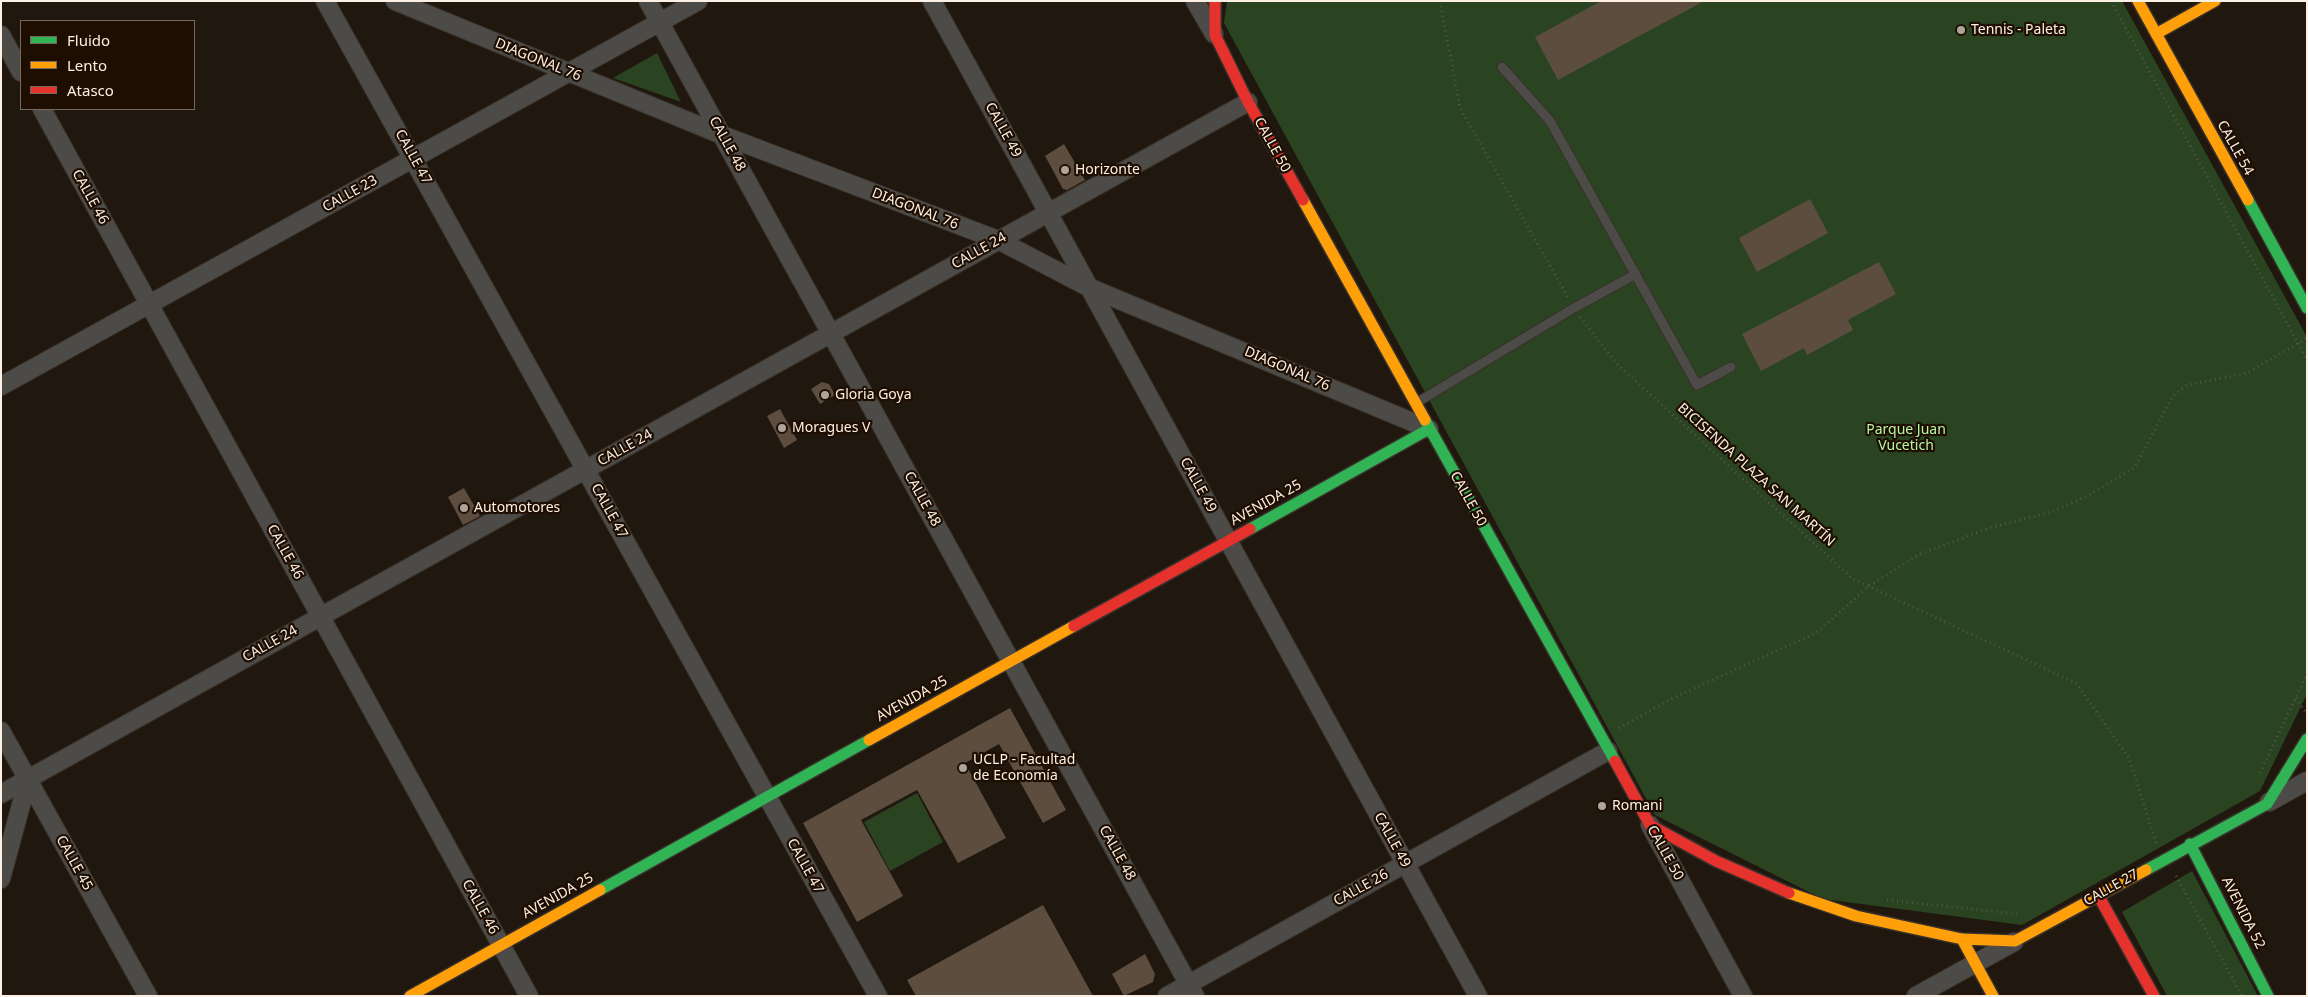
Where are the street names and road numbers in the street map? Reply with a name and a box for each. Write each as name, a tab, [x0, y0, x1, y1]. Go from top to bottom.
street label: DIAGONAL 76	[493, 35, 583, 85]
street label: CALLE 49	[981, 100, 1025, 160]
street label: CALLE 48	[705, 114, 749, 174]
street label: CALLE 50	[1250, 115, 1294, 175]
street label: CALLE 54	[2213, 118, 2257, 178]
street label: CALLE 47	[391, 127, 435, 187]
street label: CALLE 46	[68, 167, 112, 227]
street label: CALLE 23	[320, 172, 380, 216]
street label: DIAGONAL 76	[869, 185, 961, 233]
street label: CALLE 24	[949, 229, 1009, 273]
street label: DIAGONAL 76	[1242, 343, 1332, 395]
street label: BICISENDA PLAZA SAN MARTÍN	[1674, 400, 1838, 550]
street label: CALLE 24	[595, 426, 655, 470]
street label: CALLE 49	[1176, 455, 1220, 515]
street label: CALLE 48	[900, 469, 944, 529]
street label: CALLE 50	[1446, 469, 1490, 529]
street label: AVENIDA 25	[1228, 477, 1304, 529]
street label: CALLE 47	[587, 481, 631, 541]
street label: CALLE 46	[263, 522, 307, 582]
street label: CALLE 24	[240, 622, 300, 666]
street label: AVENIDA 25	[874, 673, 950, 725]
street label: CALLE 49	[1370, 810, 1414, 870]
street label: CALLE 48	[1095, 823, 1139, 883]
street label: CALLE 50	[1643, 823, 1687, 883]
street label: CALLE 45	[52, 833, 96, 893]
street label: CALLE 47	[783, 836, 827, 896]
street label: CALLE 26	[1331, 866, 1391, 910]
street label: CALLE 27	[2081, 866, 2141, 910]
street label: AVENIDA 25	[520, 870, 596, 922]
street label: AVENIDA 52	[2218, 874, 2268, 952]
street label: CALLE 46	[458, 877, 502, 937]

